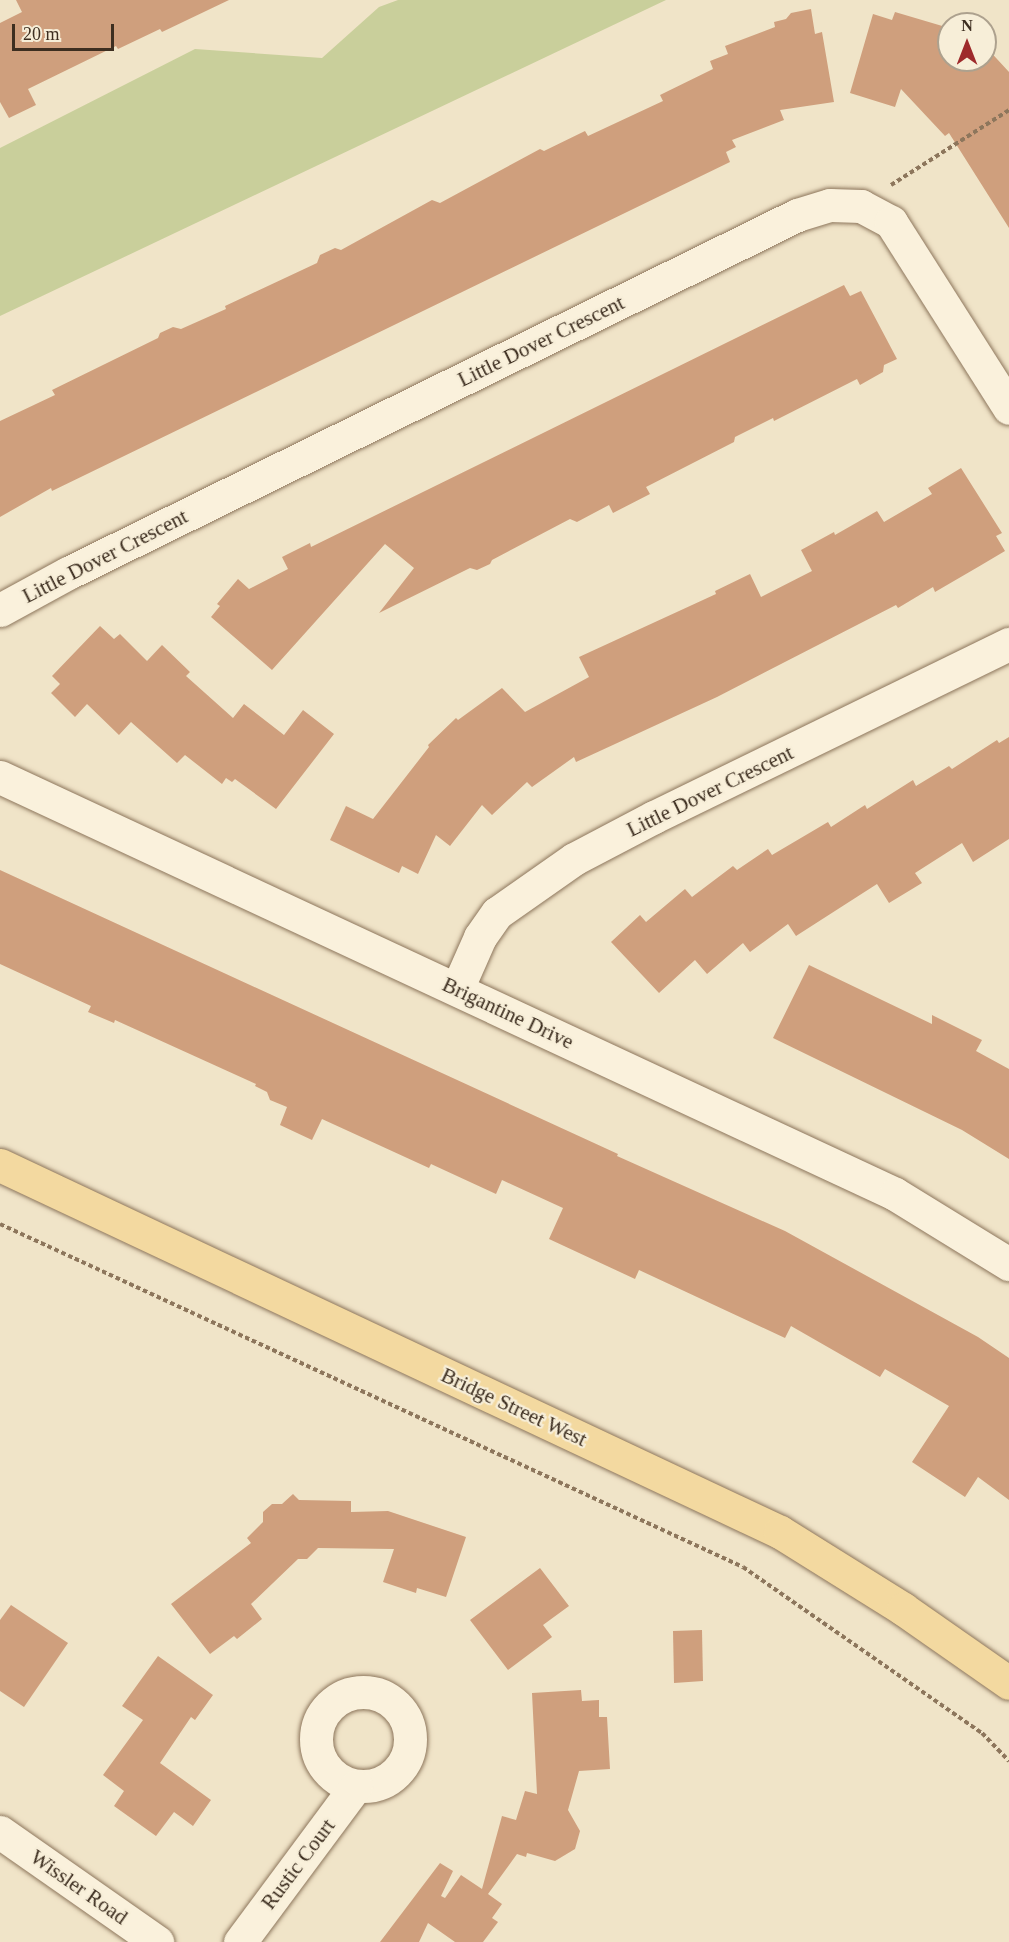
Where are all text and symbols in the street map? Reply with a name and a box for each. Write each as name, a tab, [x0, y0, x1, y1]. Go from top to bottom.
scale bar	[15, 12, 117, 50]
north arrow	[937, 12, 997, 72]
text: N	[961, 17, 973, 34]
text: 20 m	[23, 24, 60, 44]
street label: Little Dover Crescent	[454, 290, 628, 392]
street label: Little Dover Crescent	[18, 503, 192, 609]
street label: Little Dover Crescent	[623, 740, 797, 842]
street label: Brigantine Drive	[438, 972, 578, 1054]
street label: Bridge Street West	[437, 1362, 591, 1452]
street label: Rustic Court	[256, 1814, 340, 1914]
street label: Wissler Road	[26, 1844, 132, 1930]

